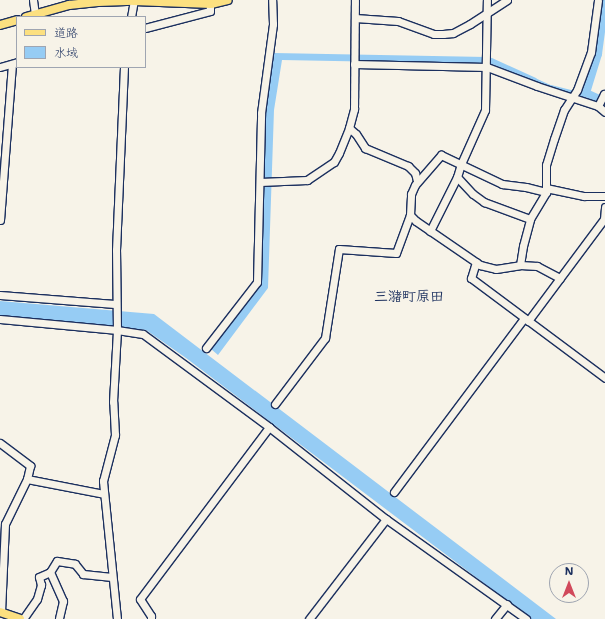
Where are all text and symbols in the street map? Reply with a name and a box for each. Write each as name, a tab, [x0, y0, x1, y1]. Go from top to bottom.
legend	[16, 16, 146, 68]
text: 道路	[54, 25, 78, 41]
text: 水域	[54, 45, 78, 61]
district label: 三潴町原田	[374, 288, 444, 304]
north arrow	[549, 563, 589, 603]
text: N	[565, 564, 573, 579]

